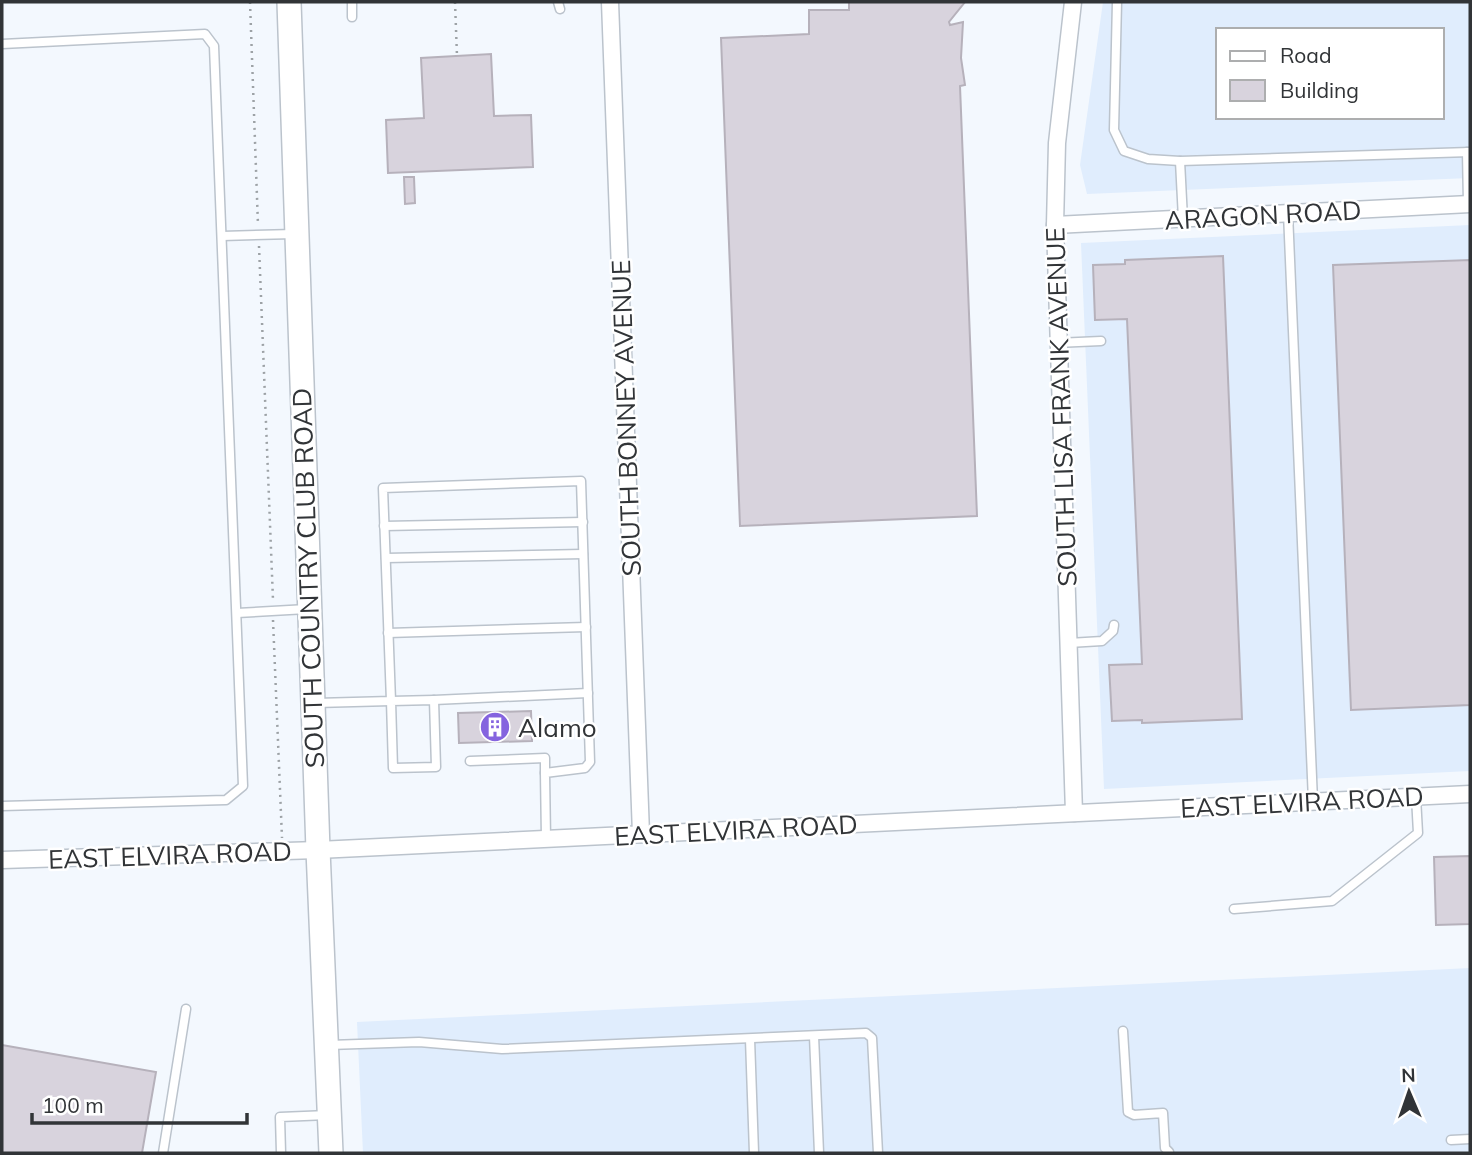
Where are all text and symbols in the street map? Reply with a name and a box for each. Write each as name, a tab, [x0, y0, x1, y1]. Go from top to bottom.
legend	[1216, 28, 1444, 119]
text: Road	[1280, 42, 1331, 68]
text: Building	[1280, 77, 1359, 103]
street label: ARAGON ROAD	[1164, 193, 1362, 237]
street label: SOUTH LISA FRANK AVENUE	[1038, 227, 1084, 587]
street label: SOUTH BONNEY AVENUE	[604, 259, 648, 577]
street label: SOUTH COUNTRY CLUB ROAD	[285, 387, 331, 769]
building icon: Alamo	[478, 710, 512, 744]
place label: Alamo	[518, 711, 597, 744]
street label: EAST ELVIRA ROAD	[1179, 779, 1425, 825]
street label: EAST ELVIRA ROAD	[613, 807, 859, 853]
street label: EAST ELVIRA ROAD	[48, 834, 292, 876]
north arrow	[1374, 1057, 1444, 1127]
text: N	[1401, 1063, 1416, 1087]
scale bar	[32, 1082, 247, 1126]
text: 100 m	[42, 1092, 104, 1118]

